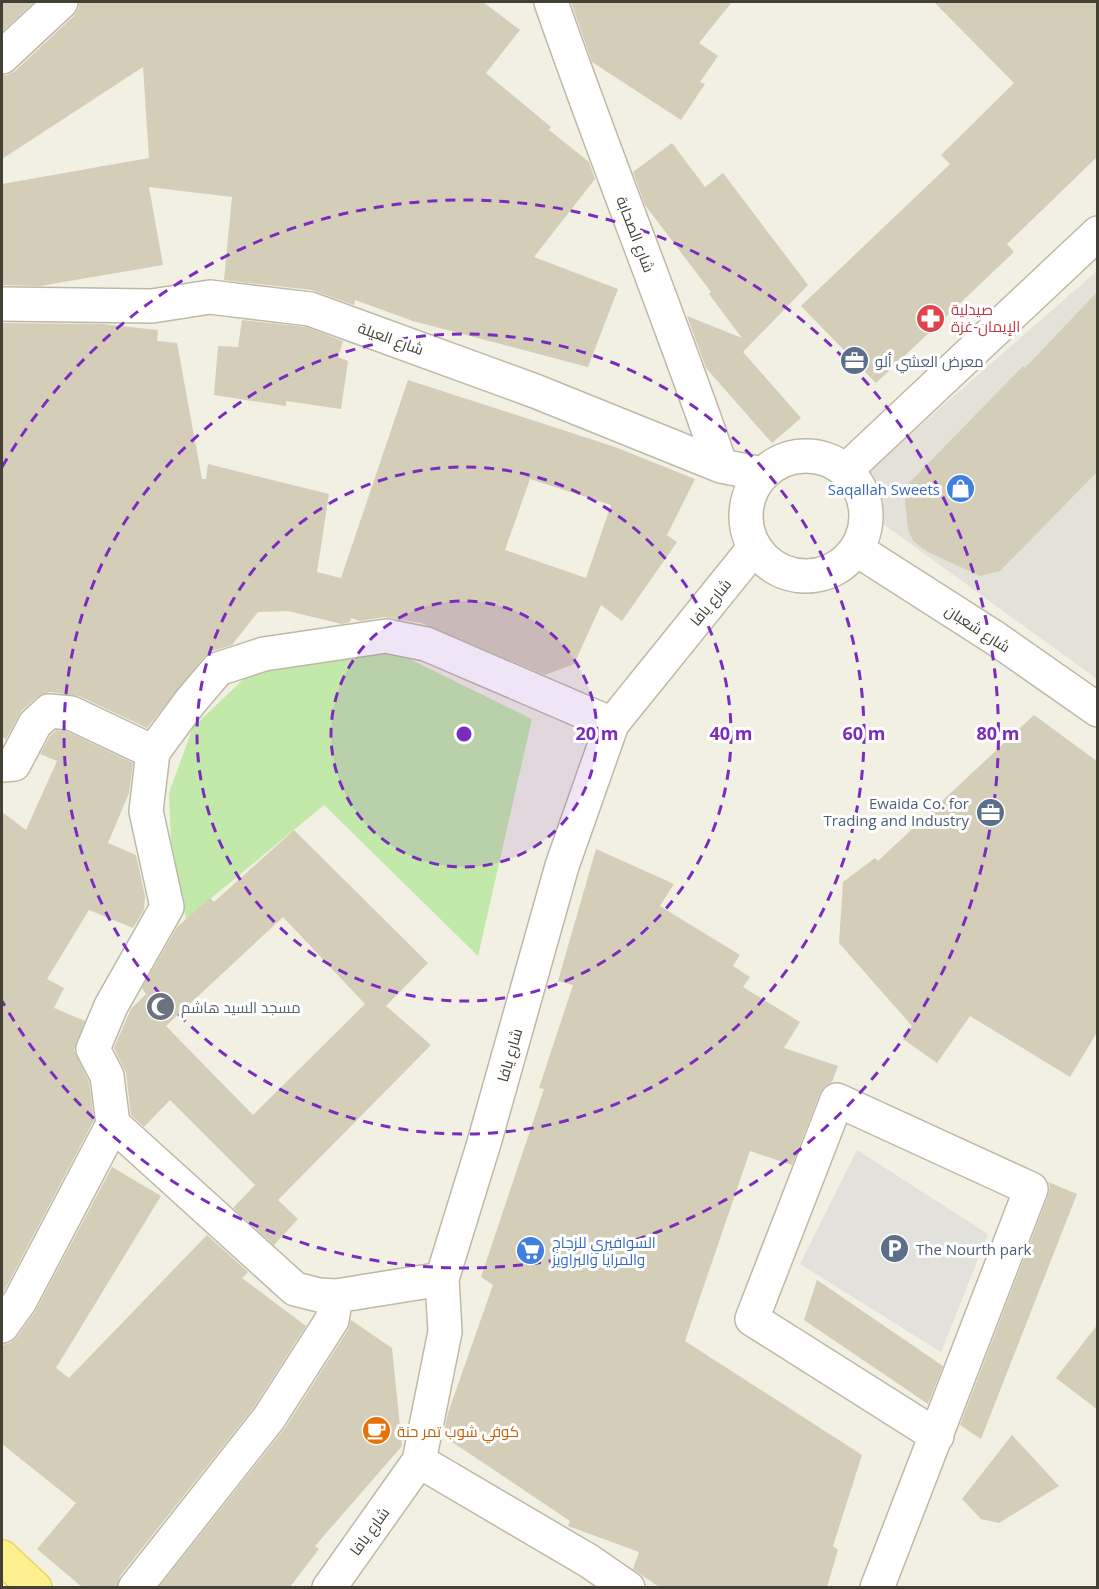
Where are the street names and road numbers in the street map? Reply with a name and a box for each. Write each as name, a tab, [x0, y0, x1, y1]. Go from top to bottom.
street label: شارع الصحابة	[610, 193, 660, 276]
street label: شارع العيلة	[355, 317, 427, 361]
street label: شارع يافا	[685, 574, 737, 631]
street label: شارع شعبان	[941, 600, 1014, 658]
street label: شارع يافا	[492, 1026, 528, 1085]
street label: شارع يافا	[345, 1503, 395, 1560]

